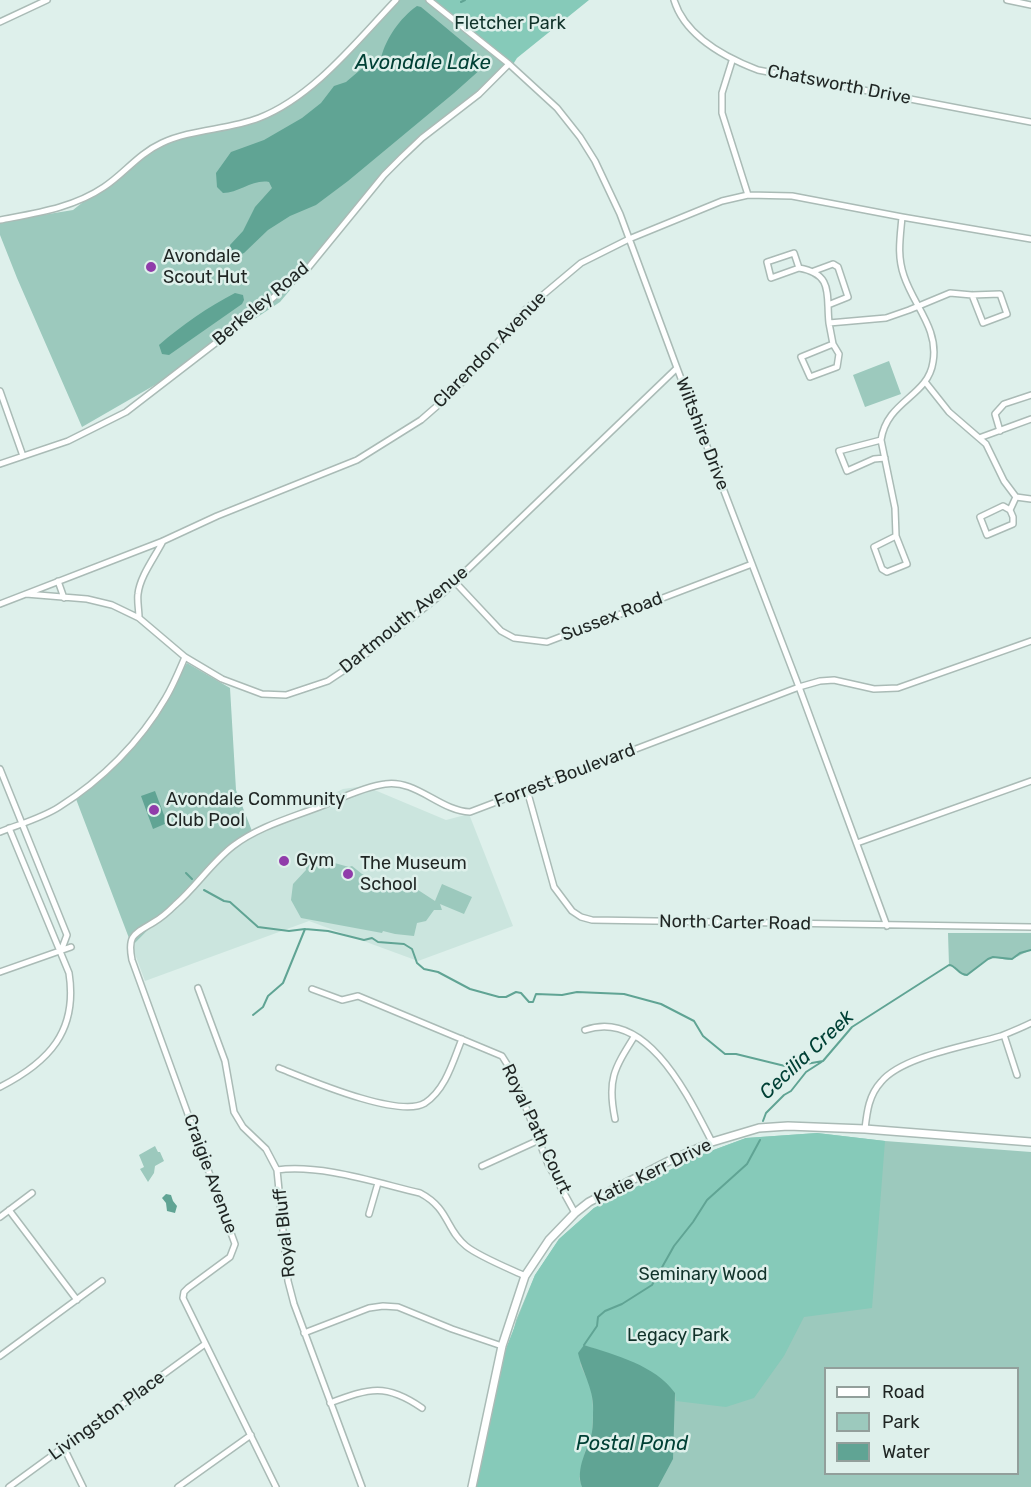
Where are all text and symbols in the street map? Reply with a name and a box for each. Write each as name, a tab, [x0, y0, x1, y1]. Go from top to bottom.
park label: Fletcher Park	[454, 13, 566, 35]
water label: Avondale Lake	[355, 51, 491, 75]
street label: Chatsworth Drive	[765, 60, 913, 110]
place label: Avondale Scout Hut	[163, 246, 247, 288]
street label: Berkeley Road	[208, 257, 314, 351]
marker: Avondale Scout Hut	[144, 260, 158, 274]
street label: Clarendon Avenue	[429, 287, 551, 413]
street label: Wiltshire Drive	[671, 375, 733, 493]
street label: Dartmouth Avenue	[335, 562, 473, 678]
street label: Sussex Road	[558, 588, 666, 646]
street label: Forrest Boulevard	[492, 739, 638, 813]
place label: Avondale Community Club Pool	[166, 789, 345, 832]
marker: Avondale Community Club Pool	[147, 803, 161, 817]
place label: Gym	[296, 850, 334, 872]
place label: The Museum School	[360, 853, 467, 896]
marker: Gym	[277, 854, 291, 868]
marker: The Museum School	[341, 867, 355, 881]
street label: North Carter Road	[659, 911, 811, 935]
water label: Cecilia Creek	[755, 1005, 859, 1105]
street label: Royal Path Court	[496, 1061, 576, 1197]
street label: Craigie Avenue	[178, 1111, 242, 1237]
street label: Katie Kerr Drive	[591, 1134, 715, 1210]
street label: Royal Bluff	[270, 1187, 300, 1279]
park label: Seminary Wood	[638, 1264, 768, 1286]
park label: Legacy Park	[627, 1325, 729, 1347]
street label: Livingston Place	[45, 1367, 169, 1465]
legend	[824, 1367, 1019, 1475]
text: Road	[882, 1381, 925, 1403]
text: Park	[882, 1411, 919, 1433]
water label: Postal Pond	[576, 1432, 688, 1456]
text: Water	[882, 1441, 930, 1463]

